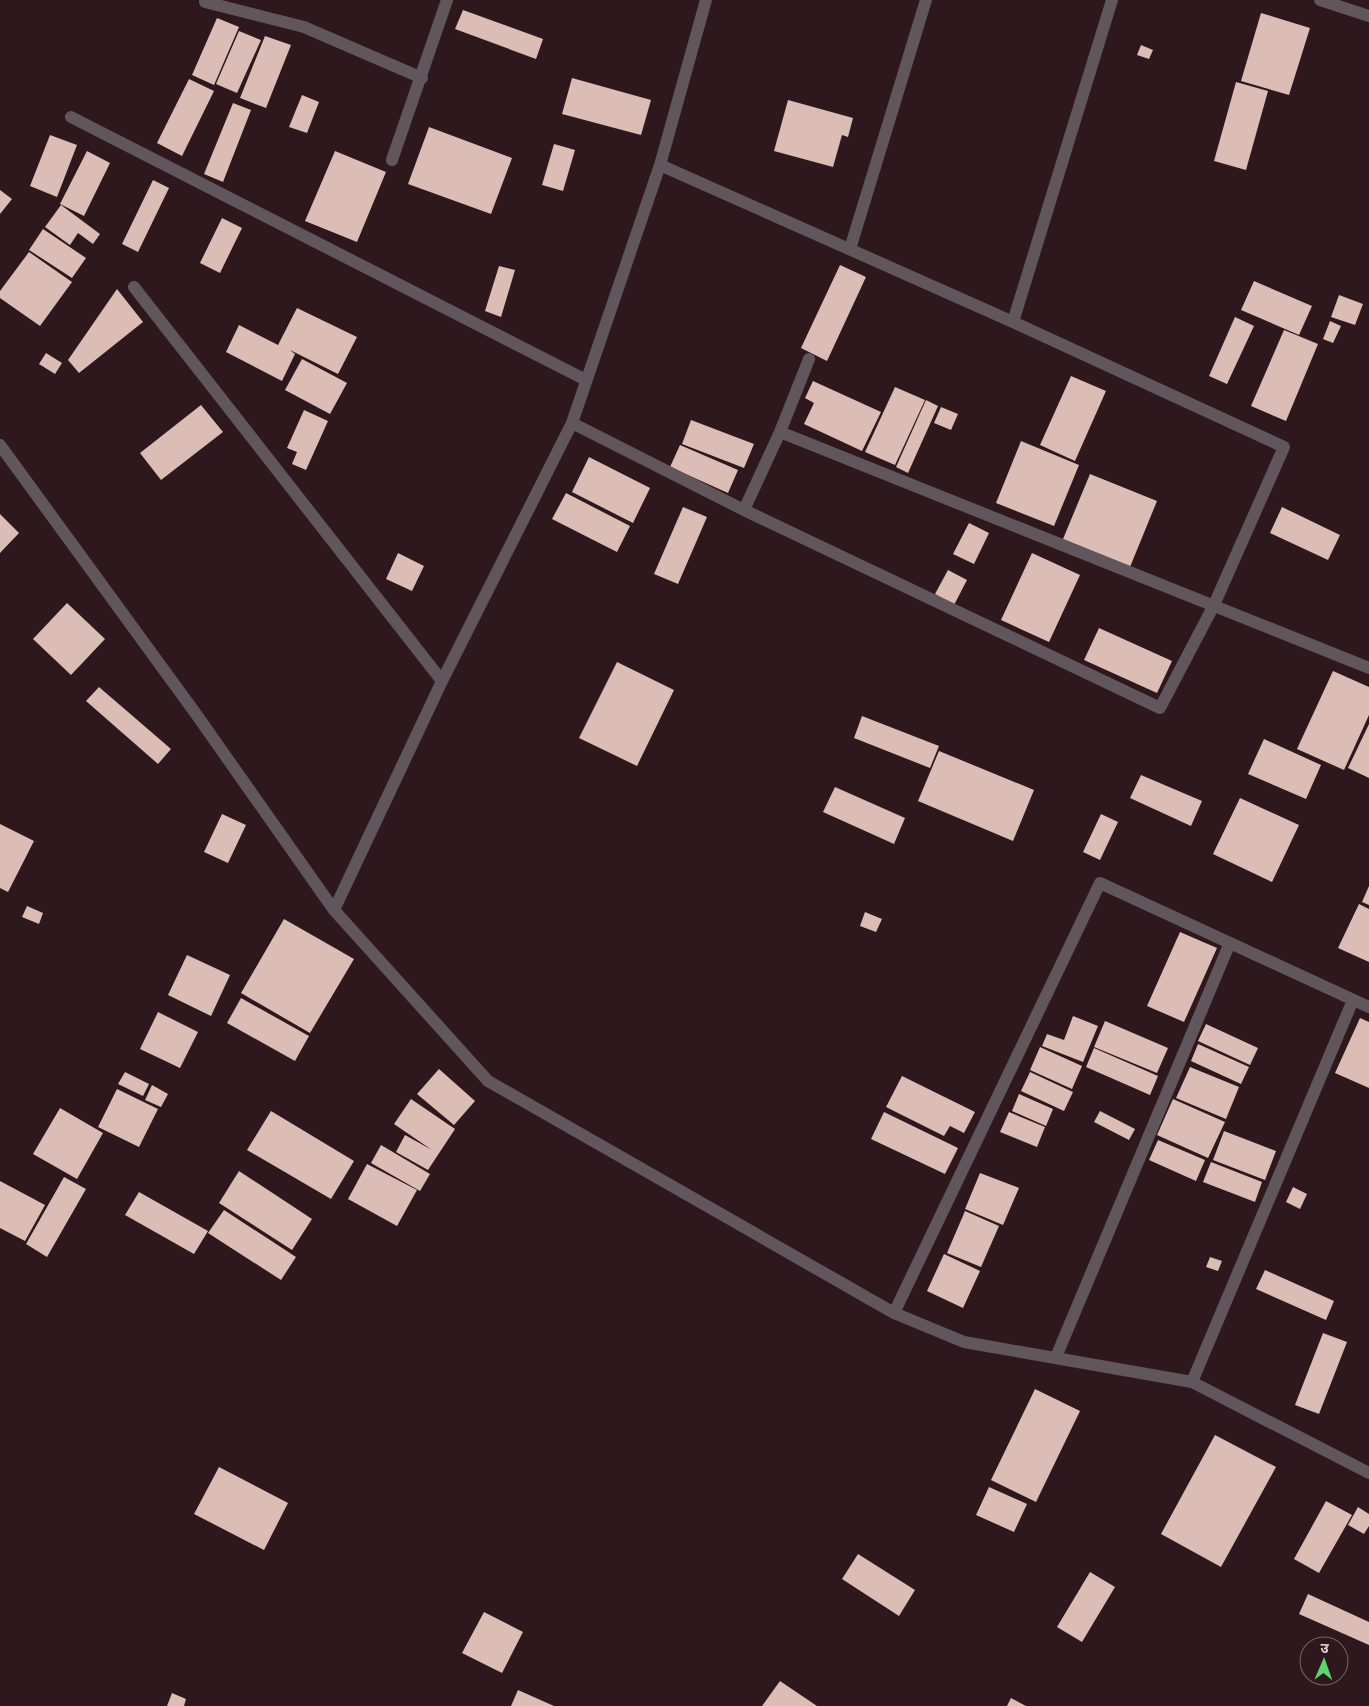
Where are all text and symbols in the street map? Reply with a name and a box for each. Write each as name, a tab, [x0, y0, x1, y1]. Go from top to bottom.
north arrow	[1299, 1636, 1349, 1686]
text: उ	[1320, 1640, 1330, 1656]

